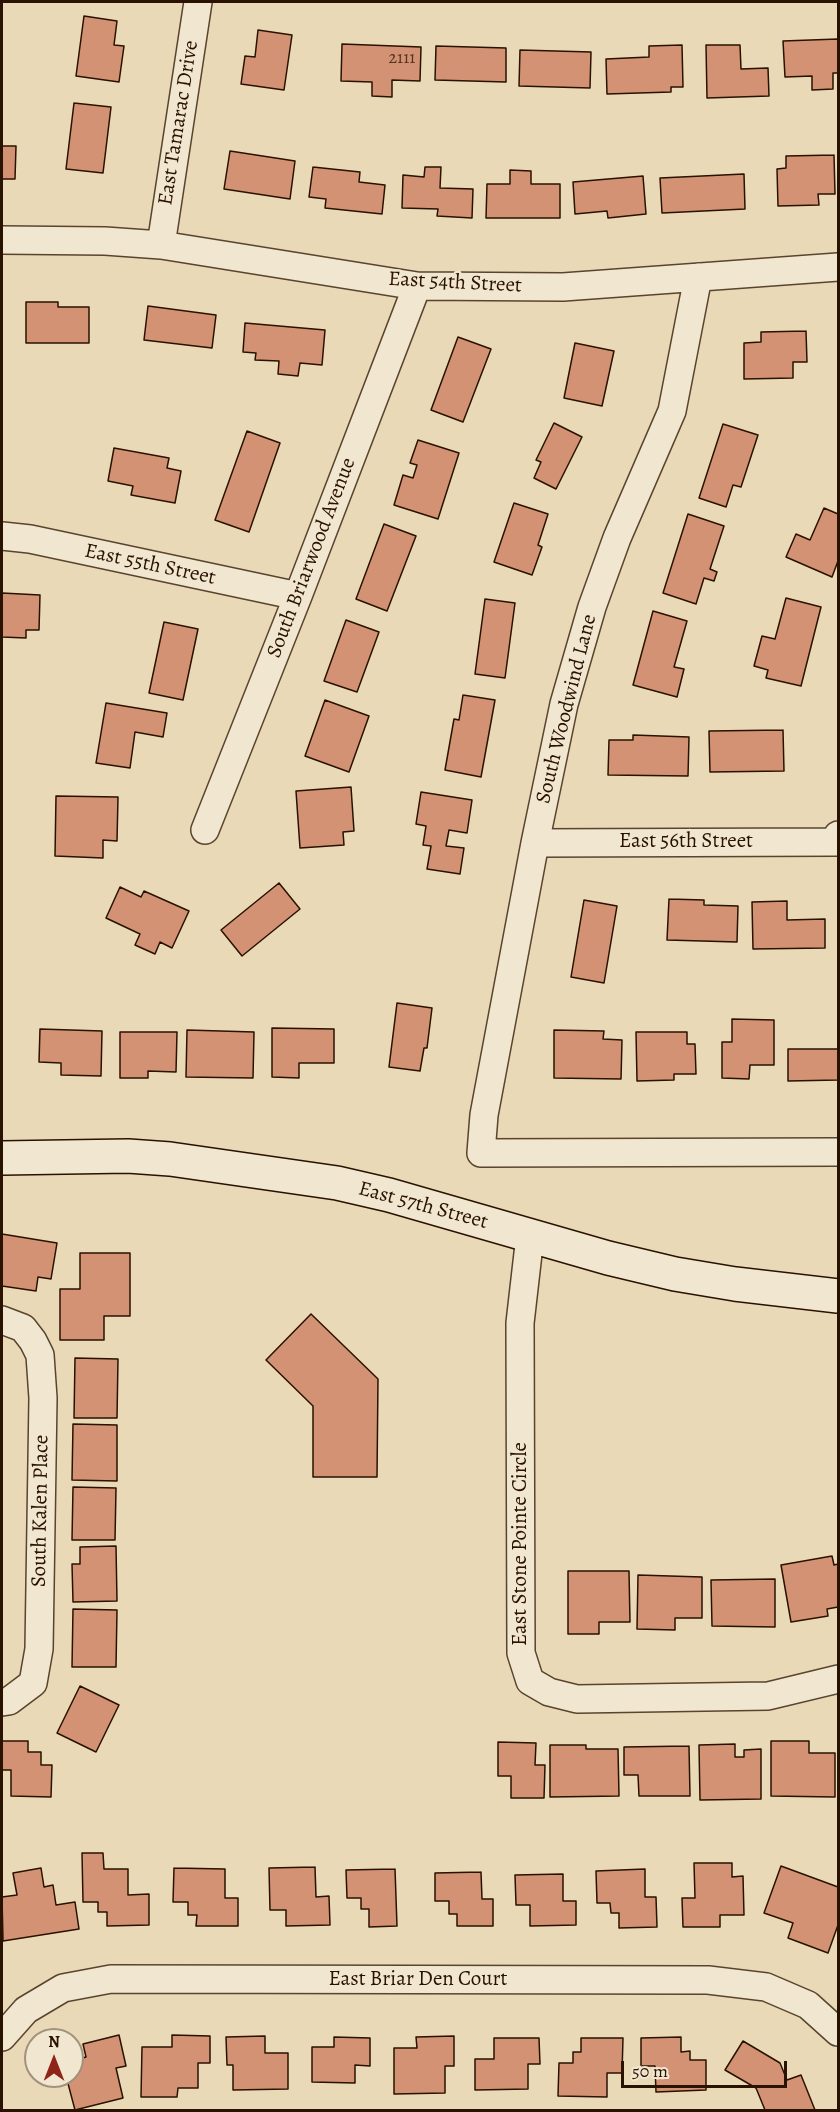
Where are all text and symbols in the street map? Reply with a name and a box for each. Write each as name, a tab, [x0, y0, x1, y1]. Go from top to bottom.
street label: East Tamarac Drive	[154, 39, 204, 207]
house number: 2111	[388, 48, 416, 70]
street label: East 54th Street	[388, 267, 522, 299]
street label: South Briarwood Avenue	[262, 454, 362, 662]
street label: East 55th Street	[82, 539, 218, 591]
street label: South Woodwind Lane	[531, 612, 603, 806]
street label: East 56th Street	[619, 829, 753, 855]
street label: East 57th Street	[355, 1177, 491, 1235]
street label: South Kalen Place	[27, 1435, 55, 1587]
street label: East Stone Pointe Circle	[508, 1442, 534, 1646]
street label: East Briar Den Court	[329, 1967, 507, 1993]
north arrow	[24, 2028, 84, 2088]
text: N	[48, 2031, 60, 2053]
scale bar	[624, 2049, 790, 2087]
text: 50 m	[632, 2059, 668, 2083]

